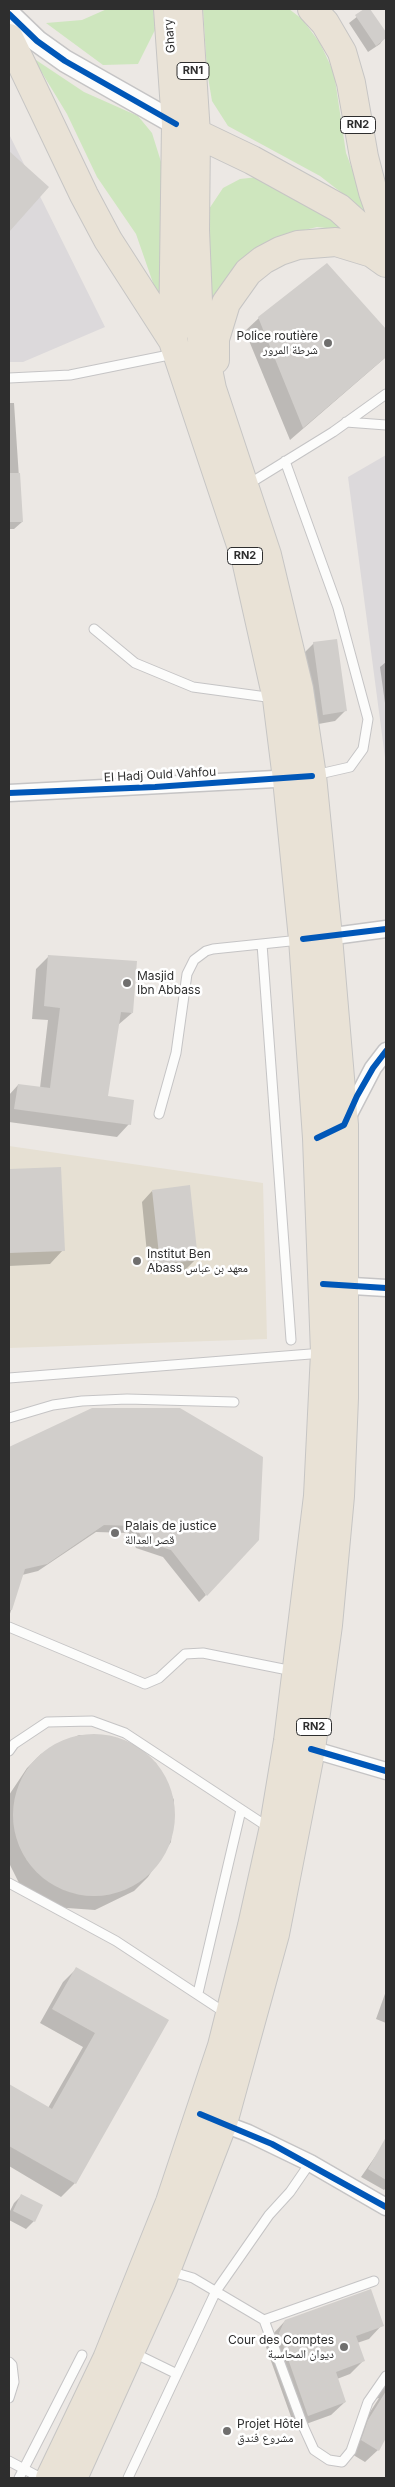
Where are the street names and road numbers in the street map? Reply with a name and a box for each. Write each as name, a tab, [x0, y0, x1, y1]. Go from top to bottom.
street label: Ghary	[161, 18, 179, 54]
road number: RN1	[177, 62, 209, 80]
road number: RN2	[340, 116, 376, 134]
road number: RN2	[228, 548, 262, 564]
street label: El Hadj Ould Vahfou	[103, 765, 217, 785]
road number: RN2	[296, 1718, 332, 1735]

